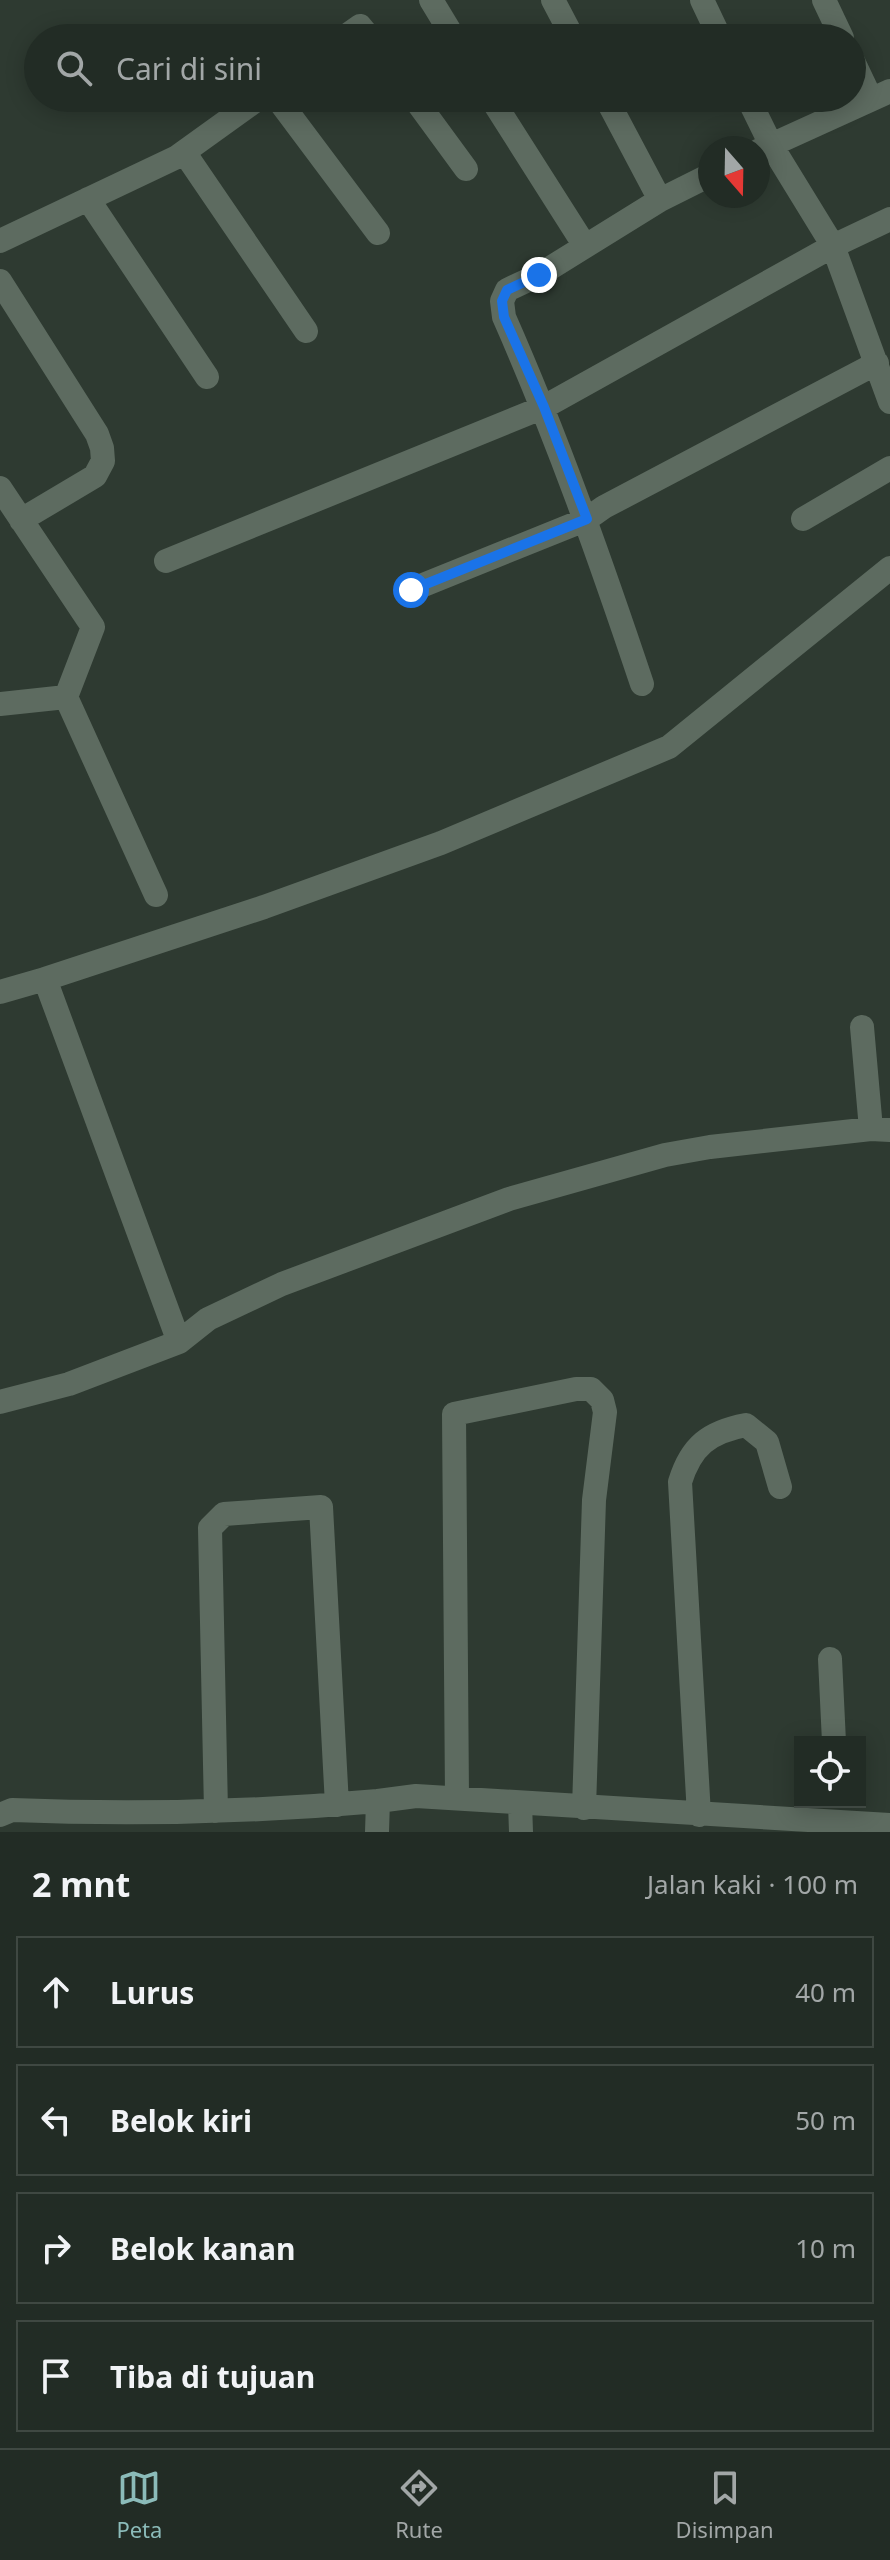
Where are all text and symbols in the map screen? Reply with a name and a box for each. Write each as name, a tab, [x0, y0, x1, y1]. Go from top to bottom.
search box	[24, 24, 866, 112]
icon: search	[52, 46, 96, 90]
text: Cari di sini	[116, 48, 262, 89]
north arrow	[698, 136, 770, 208]
route end	[521, 257, 557, 293]
route start	[393, 572, 429, 608]
map controls	[794, 1736, 866, 1808]
button: locate	[794, 1736, 866, 1808]
text: 2 mnt	[32, 1861, 130, 1907]
text: Jalan kaki · 100 m	[647, 1866, 858, 1902]
icon: ahead	[34, 1970, 78, 2014]
text: Lurus	[110, 1972, 194, 2013]
text: 40 m	[795, 1974, 856, 2010]
icon: left	[34, 2098, 78, 2142]
text: Belok kiri	[110, 2100, 252, 2141]
text: 50 m	[795, 2102, 856, 2138]
icon: right	[34, 2226, 78, 2270]
text: Belok kanan	[110, 2228, 296, 2269]
text: 10 m	[795, 2230, 856, 2266]
icon: arrive	[34, 2354, 78, 2398]
text: Tiba di tujuan	[110, 2356, 315, 2397]
tab: Peta	[116, 2466, 162, 2544]
tab: Rute	[395, 2466, 443, 2544]
tab: Disimpan	[676, 2466, 774, 2544]

